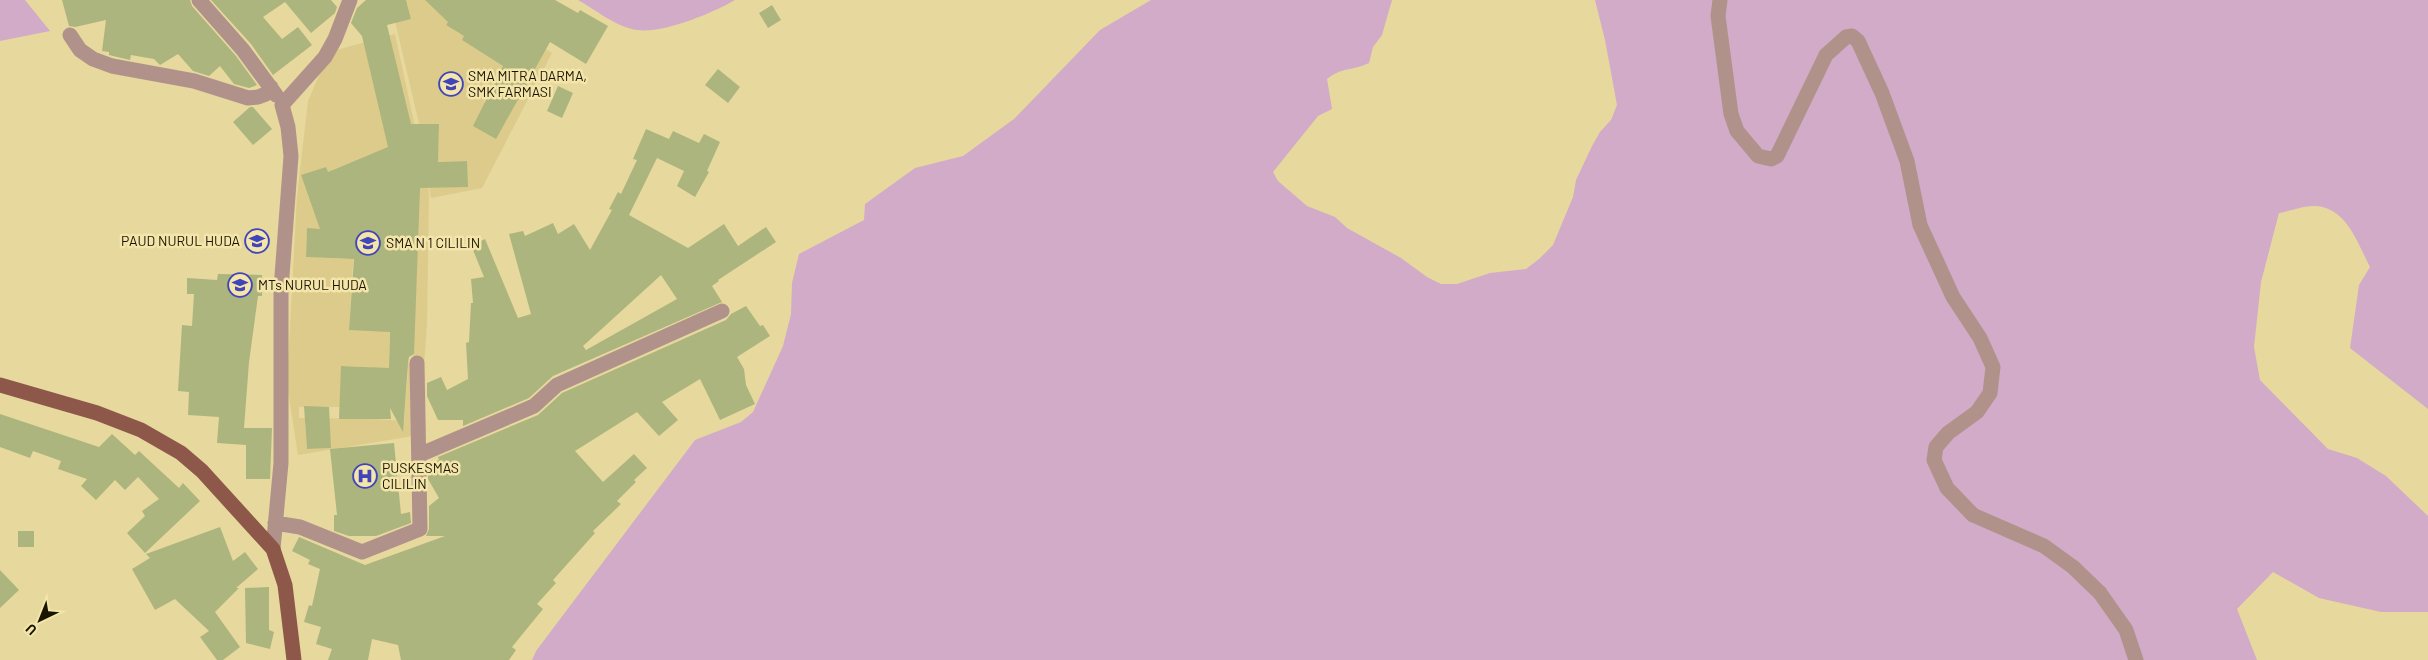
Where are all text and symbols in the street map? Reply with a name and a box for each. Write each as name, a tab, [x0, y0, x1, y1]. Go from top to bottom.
place label: SMA MITRA DARMA, SMK FARMASI	[468, 67, 587, 100]
school or university icon: SMA MITRA DARMA, SMK FARMASI	[438, 71, 464, 97]
school or university icon: PAUD NURUL HUDA	[244, 228, 270, 254]
school or university icon: SMA N 1 CILILIN	[355, 230, 381, 256]
place label: PAUD NURUL HUDA	[121, 232, 240, 249]
place label: SMA N 1 CILILIN	[386, 234, 480, 251]
school or university icon: MTs NURUL HUDA	[227, 272, 253, 298]
place label: MTs NURUL HUDA	[258, 276, 367, 293]
place label: PUSKESMAS CILILIN	[382, 459, 459, 492]
hospital icon: PUSKESMAS CILILIN	[352, 463, 378, 489]
north arrow	[15, 595, 65, 645]
text: U	[22, 621, 40, 639]

